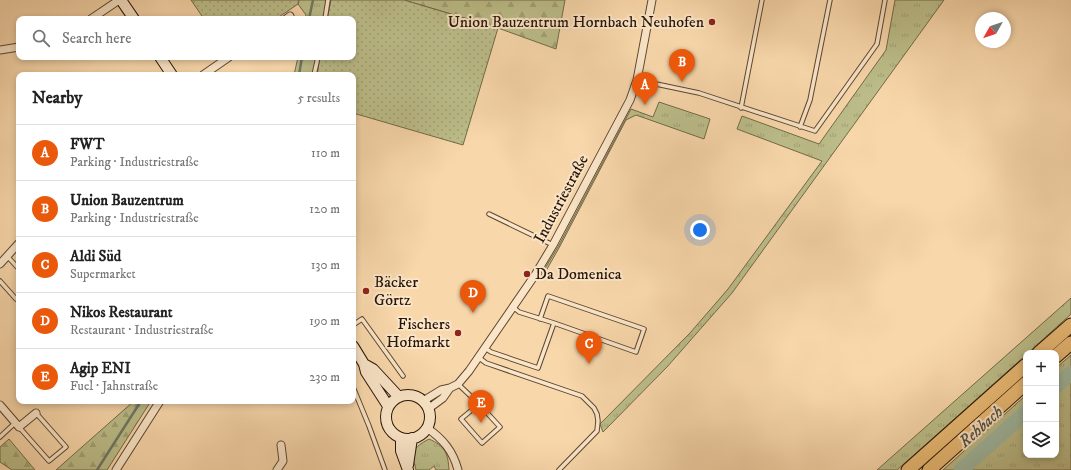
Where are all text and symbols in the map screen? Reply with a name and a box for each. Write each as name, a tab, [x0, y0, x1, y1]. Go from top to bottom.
place label: Union Bauzentrum Hornbach Neuhofen	[448, 12, 705, 32]
north arrow	[975, 12, 1011, 48]
search box	[16, 16, 356, 60]
marker: Union Bauzentrum Hornbach Neuhofen	[707, 17, 717, 27]
icon: search	[30, 27, 52, 49]
text: Search here	[62, 29, 131, 48]
pin: B	[669, 49, 695, 82]
pin: A	[632, 72, 658, 105]
text: Nearby	[32, 87, 82, 109]
text: 5 results	[298, 90, 340, 106]
text: FWT	[70, 135, 105, 154]
text: A	[41, 145, 49, 161]
text: 110 m	[311, 145, 340, 161]
street label: Industriestraße	[529, 151, 593, 247]
text: Parking · Industriestraße	[70, 154, 199, 170]
text: Union Bauzentrum	[70, 191, 184, 210]
text: B	[41, 201, 49, 217]
text: 120 m	[309, 201, 340, 217]
text: Parking · Industriestraße	[70, 210, 199, 226]
your location	[690, 220, 710, 240]
text: Aldi Süd	[70, 247, 121, 266]
text: C	[41, 257, 49, 273]
text: 130 m	[311, 257, 340, 273]
place label: Da Domenica	[535, 264, 622, 284]
text: Supermarket	[70, 266, 136, 282]
marker: Da Domenica	[522, 269, 532, 279]
place label: Bäcker Görtz	[374, 272, 418, 310]
pin: D	[460, 280, 486, 313]
marker: Bäcker Görtz	[361, 286, 371, 296]
text: Nikos Restaurant	[70, 303, 173, 322]
text: D	[40, 313, 50, 329]
text: 190 m	[309, 313, 340, 329]
place label: Fischers Hofmarkt	[386, 314, 450, 352]
text: Restaurant · Industriestraße	[70, 322, 213, 338]
marker: Fischers Hofmarkt	[453, 328, 463, 338]
pin: C	[576, 331, 602, 364]
map controls	[1023, 350, 1059, 458]
button: +	[1023, 350, 1059, 386]
text: Agip ENI	[70, 359, 131, 378]
text: E	[40, 369, 50, 385]
text: 230 m	[309, 369, 340, 385]
text: Fuel · Jahnstraße	[70, 378, 158, 394]
button: −	[1023, 386, 1059, 422]
pin: E	[468, 390, 494, 423]
water label: Rehbach	[953, 401, 1008, 453]
button: layers	[1023, 422, 1059, 458]

